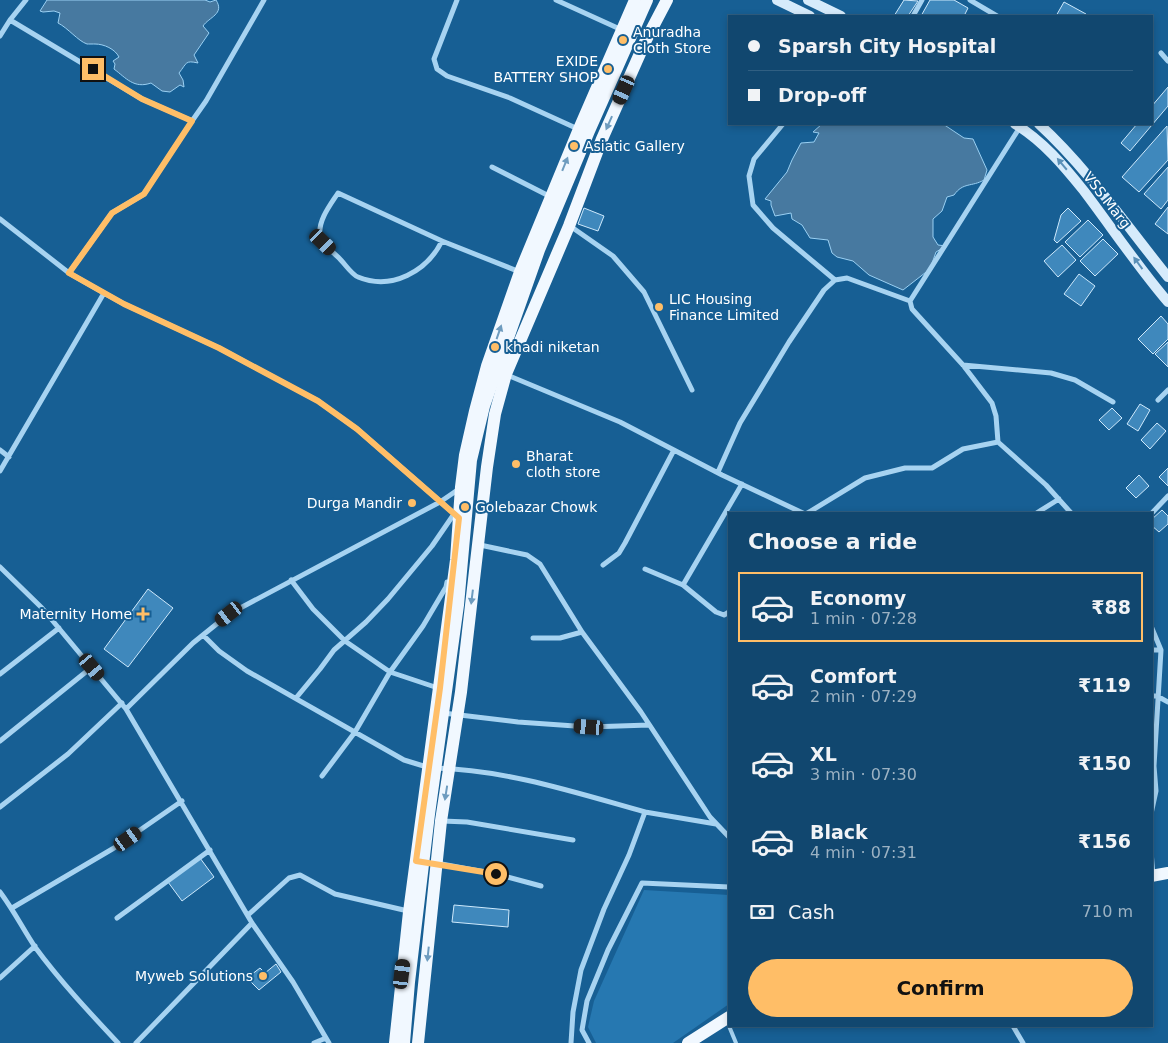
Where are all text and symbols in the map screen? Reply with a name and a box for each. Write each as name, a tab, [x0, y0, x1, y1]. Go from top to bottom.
place label: Anuradha Cloth Store	[633, 24, 711, 56]
marker: Anuradha Cloth Store	[617, 34, 629, 46]
text: Sparsh City Hospital	[778, 35, 996, 57]
place label: EXIDE BATTERY SHOP	[493, 53, 598, 85]
route end	[82, 58, 104, 80]
marker: EXIDE BATTERY SHOP	[602, 63, 614, 75]
car	[611, 73, 636, 107]
text: Drop-off	[778, 84, 866, 106]
one-way arrow	[604, 116, 612, 130]
place label: Asiatic Gallery	[584, 138, 685, 154]
marker: Asiatic Gallery	[568, 140, 580, 152]
one-way arrow	[561, 157, 569, 172]
one-way arrow	[1056, 158, 1067, 171]
street label: VSS Marg	[1080, 169, 1134, 231]
car	[306, 226, 339, 258]
one-way arrow	[1133, 256, 1143, 270]
place label: LIC Housing Finance Limited	[669, 291, 779, 323]
marker: LIC Housing Finance Limited	[653, 301, 665, 313]
one-way arrow	[495, 324, 503, 339]
place label: khadi niketan	[505, 339, 600, 355]
marker: khadi niketan	[489, 341, 501, 353]
place label: Bharat cloth store	[526, 448, 600, 480]
marker: Bharat cloth store	[510, 458, 522, 470]
place label: Durga Mandir	[307, 495, 402, 511]
marker: Durga Mandir	[406, 497, 418, 509]
place label: Golebazar Chowk	[475, 499, 598, 515]
marker: Golebazar Chowk	[459, 501, 471, 513]
text: Choose a ride	[748, 529, 917, 554]
icon: car	[750, 585, 795, 630]
text: Economy	[810, 587, 906, 609]
one-way arrow	[468, 589, 476, 605]
text: ₹88	[1091, 596, 1131, 618]
car	[212, 599, 245, 629]
place label: Maternity Home	[19, 606, 132, 622]
marker: Maternity Home	[136, 607, 150, 621]
text: 1 min · 07:28	[810, 609, 917, 628]
car	[76, 651, 107, 683]
icon: car	[750, 663, 795, 708]
text: Comfort	[810, 665, 897, 687]
text: ₹119	[1078, 674, 1131, 696]
text: 2 min · 07:29	[810, 687, 917, 706]
car	[573, 718, 604, 736]
icon: car	[750, 741, 795, 786]
text: XL	[810, 743, 837, 765]
text: ₹150	[1078, 752, 1131, 774]
text: 3 min · 07:30	[810, 765, 917, 784]
one-way arrow	[442, 785, 450, 801]
icon: car	[750, 819, 795, 864]
text: Black	[810, 821, 868, 843]
car	[111, 824, 144, 854]
text: ₹156	[1078, 830, 1131, 852]
text: 4 min · 07:31	[810, 843, 917, 862]
route start	[485, 863, 507, 885]
icon: cash	[748, 898, 776, 926]
text: Cash	[788, 901, 835, 923]
text: 710 m	[1082, 902, 1133, 921]
one-way arrow	[424, 946, 432, 962]
car	[392, 958, 411, 990]
button: Confirm	[748, 959, 1133, 1017]
place label: Myweb Solutions	[135, 968, 253, 984]
marker: Myweb Solutions	[257, 970, 269, 982]

